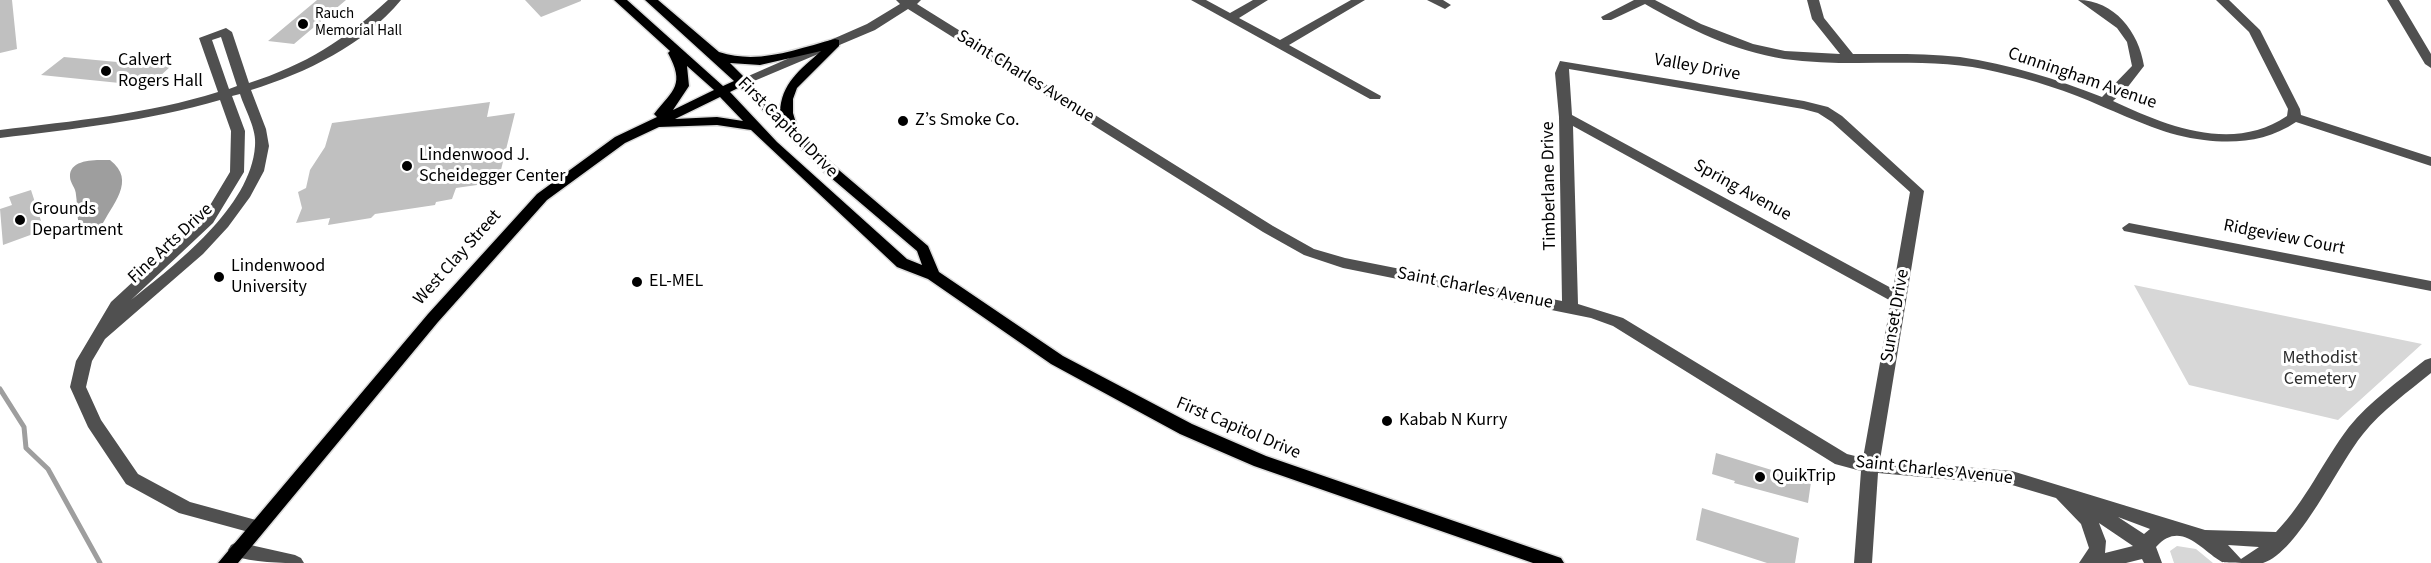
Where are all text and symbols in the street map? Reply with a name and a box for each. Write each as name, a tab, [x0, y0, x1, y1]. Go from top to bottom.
place label: Rauch Memorial Hall	[315, 6, 402, 41]
marker: Rauch Memorial Hall	[296, 17, 310, 31]
street label: Saint Charles Avenue	[952, 26, 1098, 128]
street label: Cunningham Avenue	[2005, 43, 2159, 115]
place label: Calvert Rogers Hall	[118, 50, 203, 92]
street label: Valley Drive	[1652, 50, 1742, 86]
marker: Calvert Rogers Hall	[99, 64, 113, 78]
street label: First Capitol Drive	[732, 73, 842, 183]
place label: Z’s Smoke Co.	[915, 110, 1019, 132]
marker: Z’s Smoke Co.	[896, 114, 910, 128]
street label: Timberlane Drive	[1538, 121, 1562, 251]
place label: Lindenwood J. Scheidegger Center	[419, 145, 565, 188]
street label: Spring Avenue	[1689, 155, 1795, 227]
marker: Lindenwood J. Scheidegger Center	[400, 159, 414, 173]
place label: Grounds Department	[32, 199, 123, 242]
street label: Fine Arts Drive	[124, 199, 218, 289]
street label: West Clay Street	[409, 206, 507, 310]
marker: Grounds Department	[13, 213, 27, 227]
street label: Ridgeview Court	[2222, 216, 2346, 260]
place label: Lindenwood University	[231, 256, 325, 298]
street label: Saint Charles Avenue	[1395, 263, 1555, 315]
street label: Sunset Drive	[1877, 268, 1915, 364]
marker: Lindenwood University	[212, 270, 226, 284]
place label: EL-MEL	[649, 271, 703, 293]
marker: EL-MEL	[630, 275, 644, 289]
park label: Methodist Cemetery	[2282, 348, 2358, 391]
street label: First Capitol Drive	[1173, 393, 1303, 465]
place label: Kabab N Kurry	[1399, 410, 1507, 432]
marker: Kabab N Kurry	[1380, 414, 1394, 428]
street label: Saint Charles Avenue	[1854, 452, 2014, 490]
place label: QuikTrip	[1772, 466, 1836, 488]
marker: QuikTrip	[1753, 470, 1767, 484]

